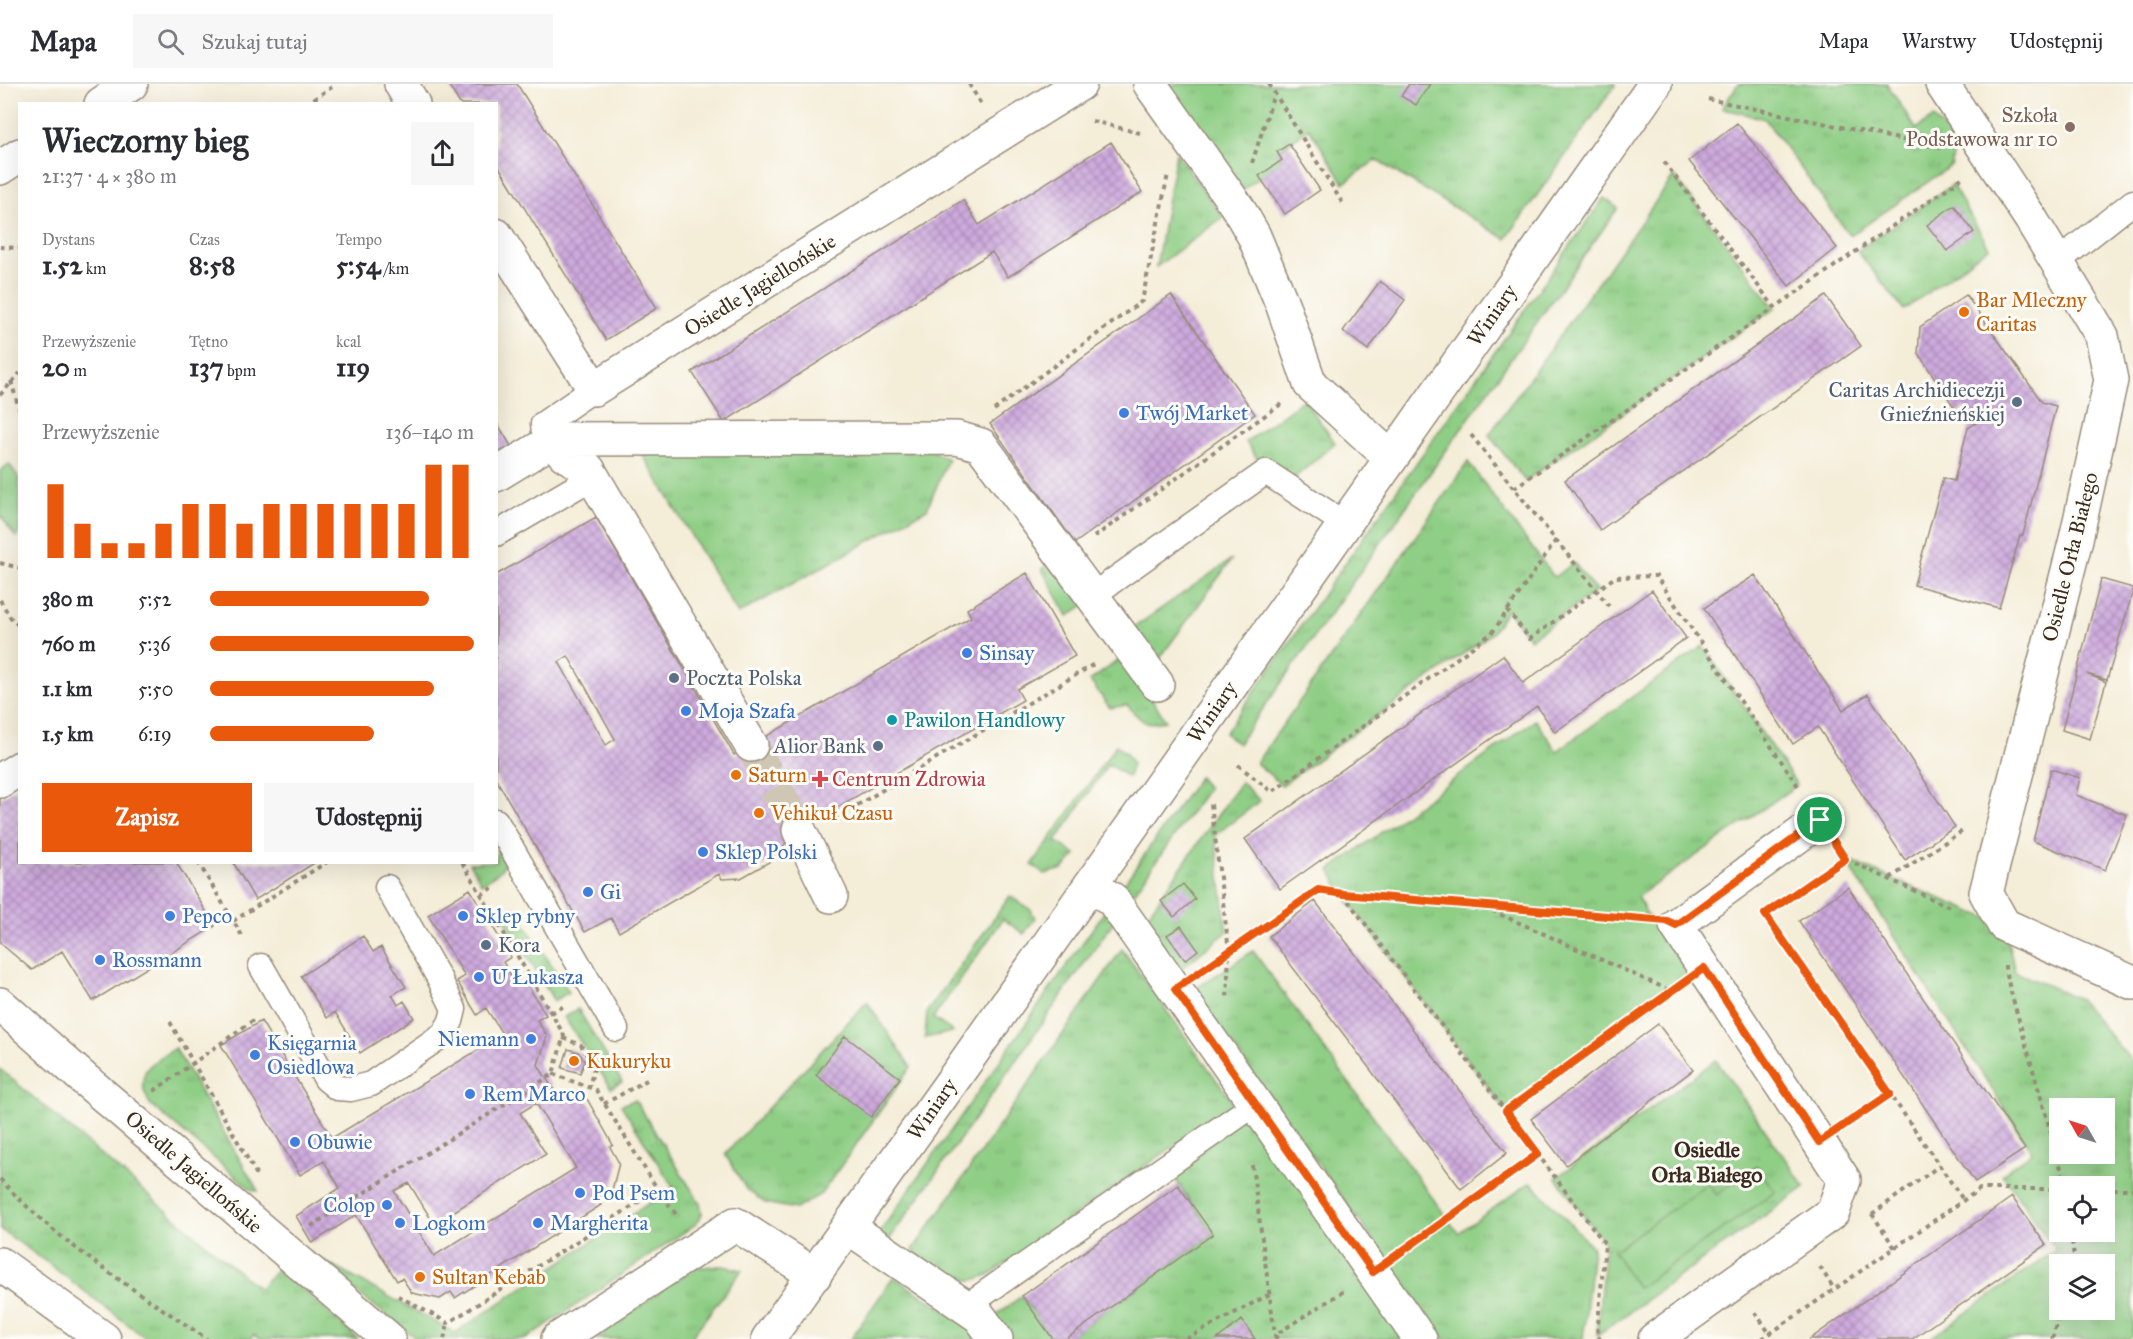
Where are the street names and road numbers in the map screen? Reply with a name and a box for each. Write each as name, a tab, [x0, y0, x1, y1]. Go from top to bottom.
street label: Osiedle Jagiellońskie	[679, 228, 841, 342]
street label: Winiary	[1461, 278, 1523, 351]
street label: Osiedle Orła Białego	[2036, 469, 2104, 644]
street label: Winiary	[1181, 675, 1243, 748]
street label: Winiary	[901, 1072, 963, 1145]
street label: Osiedle Jagiellońskie	[120, 1105, 268, 1239]

